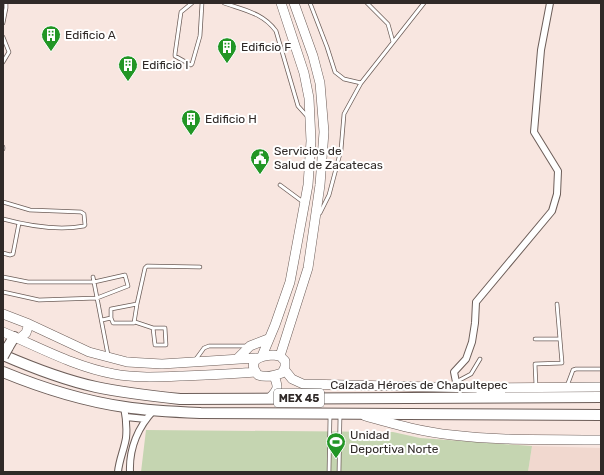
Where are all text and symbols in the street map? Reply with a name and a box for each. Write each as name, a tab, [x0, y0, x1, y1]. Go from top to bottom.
building icon: Edificio A	[40, 24, 62, 52]
place label: Edificio A	[65, 28, 116, 42]
building icon: Edificio F	[216, 36, 238, 64]
place label: Edificio F	[241, 40, 291, 54]
building icon: Edificio I	[117, 54, 139, 82]
place label: Edificio I	[142, 58, 188, 72]
building icon: Edificio H	[180, 108, 202, 136]
place label: Edificio H	[205, 112, 257, 126]
place label: Servicios de Salud de Zacatecas	[274, 144, 383, 172]
public building icon: Servicios de Salud de Zacatecas	[249, 147, 271, 175]
street label: Calzada Héroes de Chapultepec	[330, 378, 508, 392]
road number: MEX 45	[274, 389, 324, 407]
place label: Unidad Deportiva Norte	[350, 428, 439, 456]
sports icon: Unidad Deportiva Norte	[325, 431, 347, 459]

